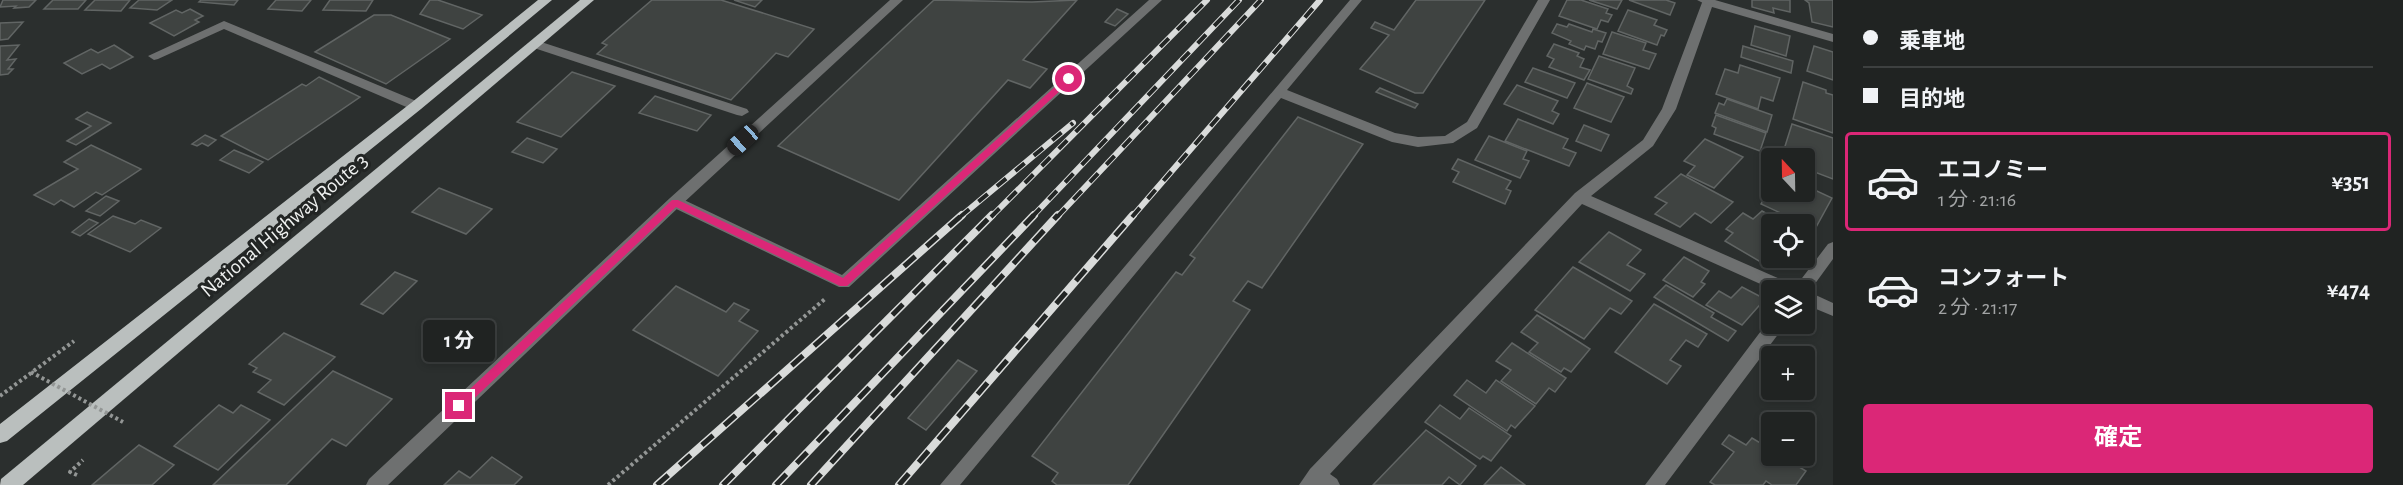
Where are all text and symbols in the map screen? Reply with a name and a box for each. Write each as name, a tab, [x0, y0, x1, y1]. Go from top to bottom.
text: 乗車地	[1899, 30, 1965, 52]
route start	[1055, 65, 1082, 92]
text: 目的地	[1899, 88, 1965, 110]
car	[724, 121, 762, 159]
north arrow	[1761, 148, 1815, 202]
map controls	[1761, 148, 1815, 466]
street label: National Highway Route 3	[197, 150, 372, 301]
icon: car	[1866, 155, 1920, 209]
text: エコノミー	[1938, 159, 2048, 181]
text: ¥351	[2332, 171, 2370, 193]
text: 1 分 · 21:16	[1938, 190, 2016, 210]
button: locate	[1761, 214, 1815, 268]
icon: car	[1866, 263, 1920, 317]
text: コンフォート	[1938, 267, 2069, 289]
text: ¥474	[2327, 279, 2370, 301]
button: layers	[1761, 280, 1815, 334]
text: 2 分 · 21:17	[1938, 298, 2017, 318]
callout: 1 分	[423, 319, 495, 361]
text: 1 分	[444, 331, 474, 351]
button: +	[1761, 346, 1815, 400]
route end	[445, 392, 472, 419]
button: 確定	[1863, 404, 2373, 473]
button: −	[1761, 412, 1815, 466]

